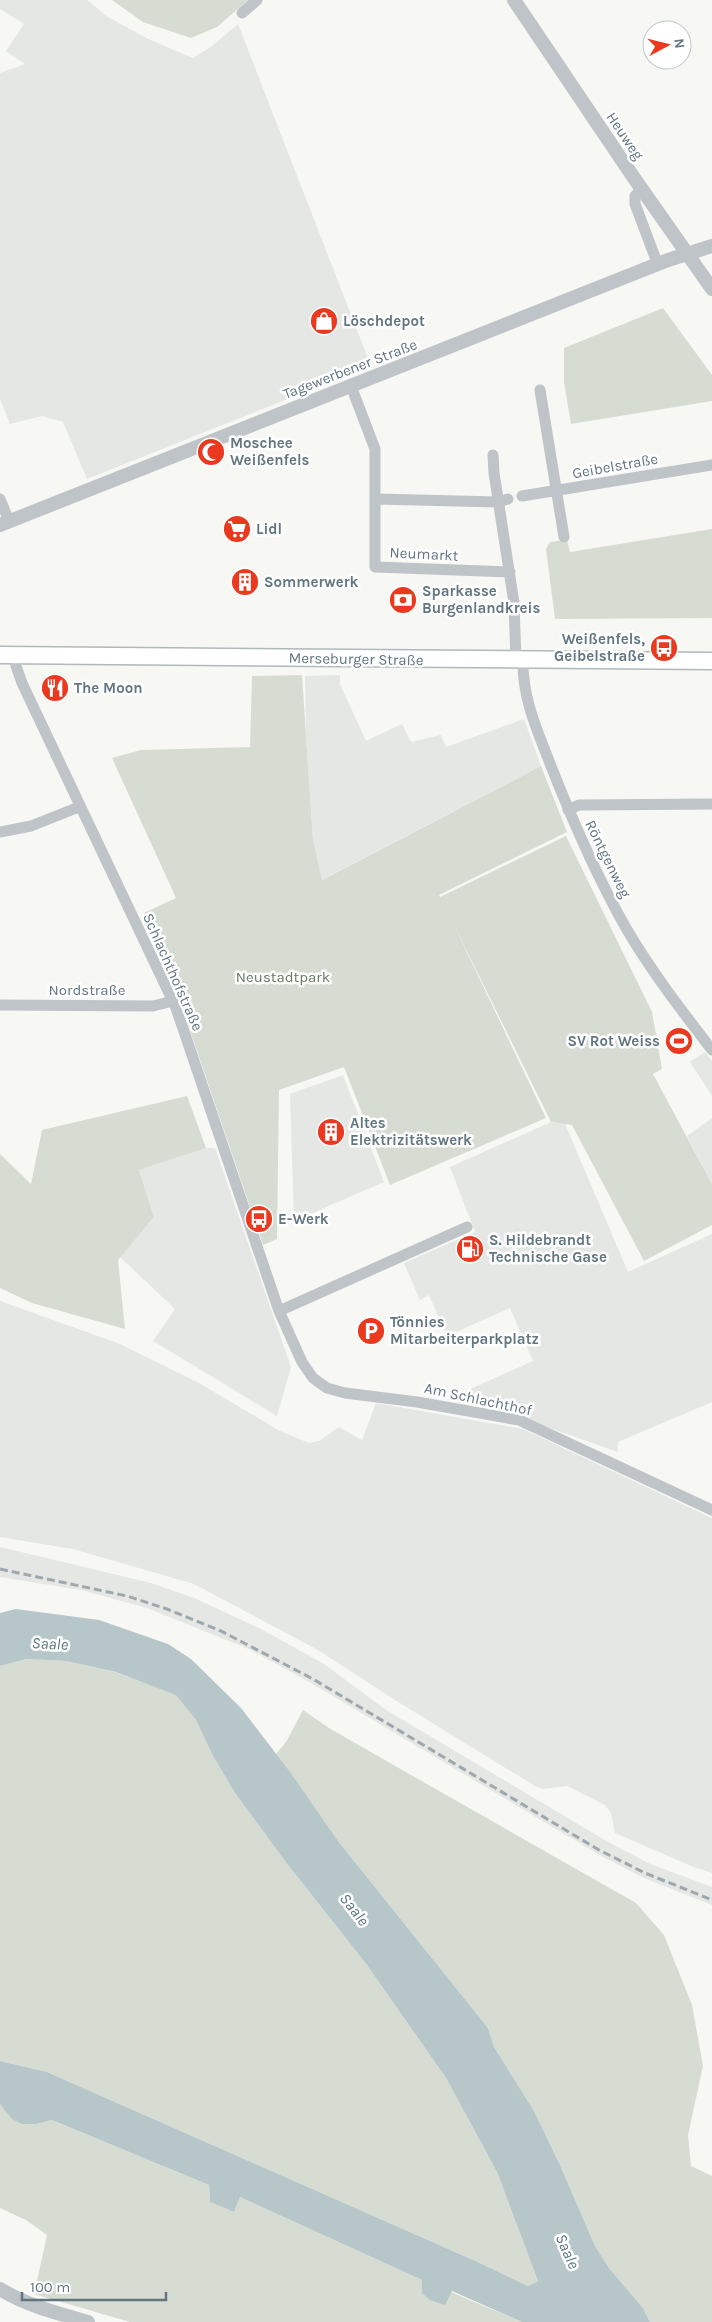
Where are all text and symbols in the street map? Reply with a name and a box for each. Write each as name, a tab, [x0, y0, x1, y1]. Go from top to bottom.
north arrow	[642, 20, 692, 70]
text: N	[670, 37, 688, 49]
street label: Heuweg	[602, 109, 648, 164]
shop icon: Löschdepot	[309, 306, 339, 336]
place label: Löschdepot	[343, 312, 425, 330]
street label: Tagewerbener Straße	[280, 335, 420, 403]
place label: Moschee Weißenfels	[230, 434, 310, 469]
mosque icon: Moschee Weißenfels	[196, 437, 226, 467]
street label: Geibelstraße	[571, 450, 659, 482]
supermarket icon: Lidl	[222, 514, 252, 544]
place label: Lidl	[256, 520, 282, 538]
street label: Neumarkt	[389, 543, 459, 565]
building icon: Sommerwerk	[230, 567, 260, 597]
place label: Sommerwerk	[264, 573, 359, 591]
place label: Sparkasse Burgenlandkreis	[422, 582, 540, 617]
bank icon: Sparkasse Burgenlandkreis	[388, 585, 418, 615]
place label: Weißenfels, Geibelstraße	[554, 630, 645, 665]
bus stop icon: Weißenfels, Geibelstraße	[649, 633, 679, 663]
street label: Merseburger Straße	[288, 649, 424, 669]
restaurant icon: The Moon	[40, 673, 70, 703]
place label: The Moon	[74, 679, 143, 697]
street label: Röntgenweg	[581, 817, 635, 901]
street label: Schlachthofstraße	[139, 910, 207, 1034]
park label: Neustadtpark	[236, 968, 330, 986]
street label: Nordstraße	[49, 981, 125, 999]
sports icon: SV Rot Weiss	[664, 1026, 694, 1056]
place label: SV Rot Weiss	[567, 1032, 660, 1050]
place label: Altes Elektrizitätswerk	[350, 1114, 472, 1149]
building icon: Altes Elektrizitätswerk	[316, 1117, 346, 1147]
bus stop icon: E-Werk	[244, 1204, 274, 1234]
place label: E-Werk	[278, 1210, 329, 1228]
place label: S. Hildebrandt Technische Gase	[489, 1231, 607, 1266]
fuel station icon: S. Hildebrandt Technische Gase	[455, 1234, 485, 1264]
place label: Tönnies Mitarbeiterparkplatz	[390, 1313, 539, 1348]
parking icon: Tönnies Mitarbeiterparkplatz	[356, 1316, 386, 1346]
street label: Am Schlachthof	[423, 1379, 534, 1419]
water label: Saale	[31, 1633, 69, 1654]
water label: Saale	[336, 1889, 374, 1930]
water label: Saale	[551, 2231, 584, 2272]
scale bar	[22, 2270, 166, 2302]
text: 100 m	[30, 2278, 70, 2296]

